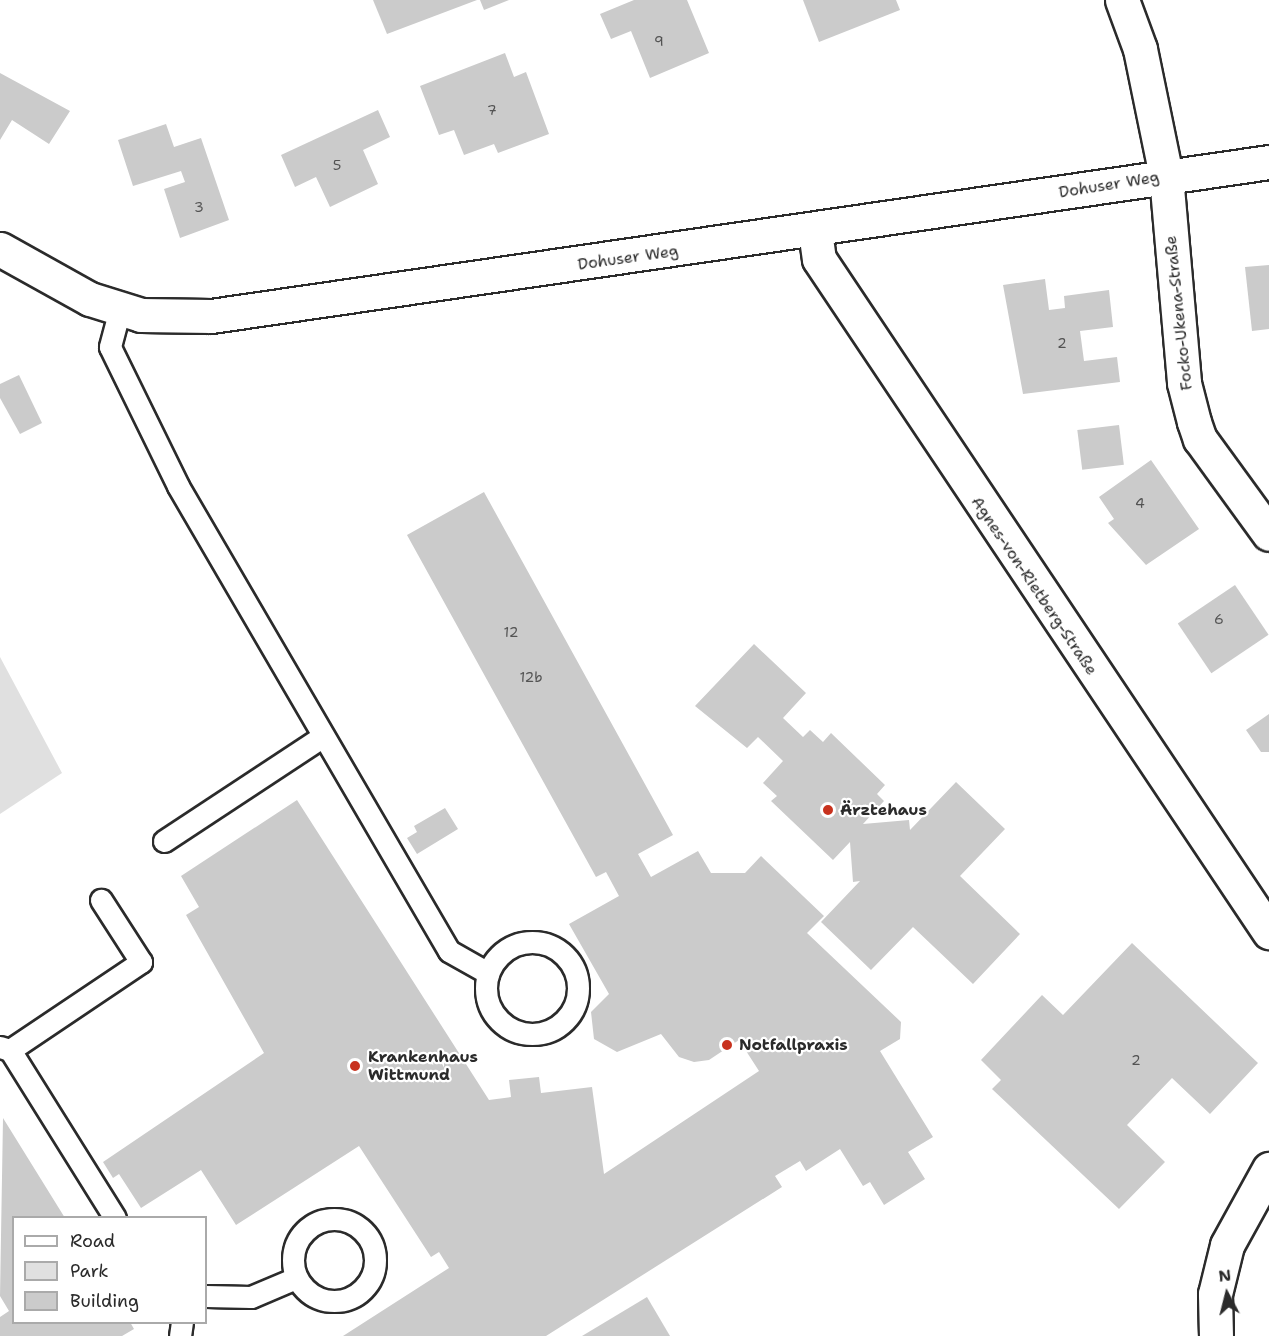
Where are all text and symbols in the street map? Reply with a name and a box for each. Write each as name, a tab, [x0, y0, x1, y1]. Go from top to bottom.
house number: 9	[654, 33, 664, 49]
house number: 7	[487, 102, 497, 118]
house number: 5	[333, 157, 341, 173]
street label: Dohuser Weg	[1057, 168, 1161, 202]
house number: 3	[194, 199, 204, 215]
street label: Focko-Ukena-Straße	[1161, 235, 1197, 391]
street label: Dohuser Weg	[576, 241, 680, 275]
house number: 2	[1057, 335, 1067, 351]
street label: Agnes-von-Rietberg-Straße	[967, 493, 1101, 679]
house number: 4	[1135, 495, 1145, 511]
house number: 6	[1214, 611, 1224, 627]
house number: 12	[504, 624, 518, 640]
house number: 12b	[519, 669, 543, 685]
place label: Ärztehaus	[840, 800, 927, 820]
marker: Ärztehaus	[821, 803, 835, 817]
place label: Notfallpraxis	[739, 1035, 848, 1055]
marker: Notfallpraxis	[720, 1038, 734, 1052]
place label: Krankenhaus Wittmund	[368, 1047, 478, 1085]
house number: 2	[1131, 1052, 1141, 1068]
marker: Krankenhaus Wittmund	[346, 1057, 364, 1075]
legend	[12, 1216, 207, 1324]
text: Road	[70, 1229, 115, 1253]
text: Park	[70, 1259, 109, 1283]
north arrow	[1197, 1264, 1257, 1324]
text: N	[1217, 1264, 1232, 1287]
text: Building	[70, 1289, 139, 1313]

